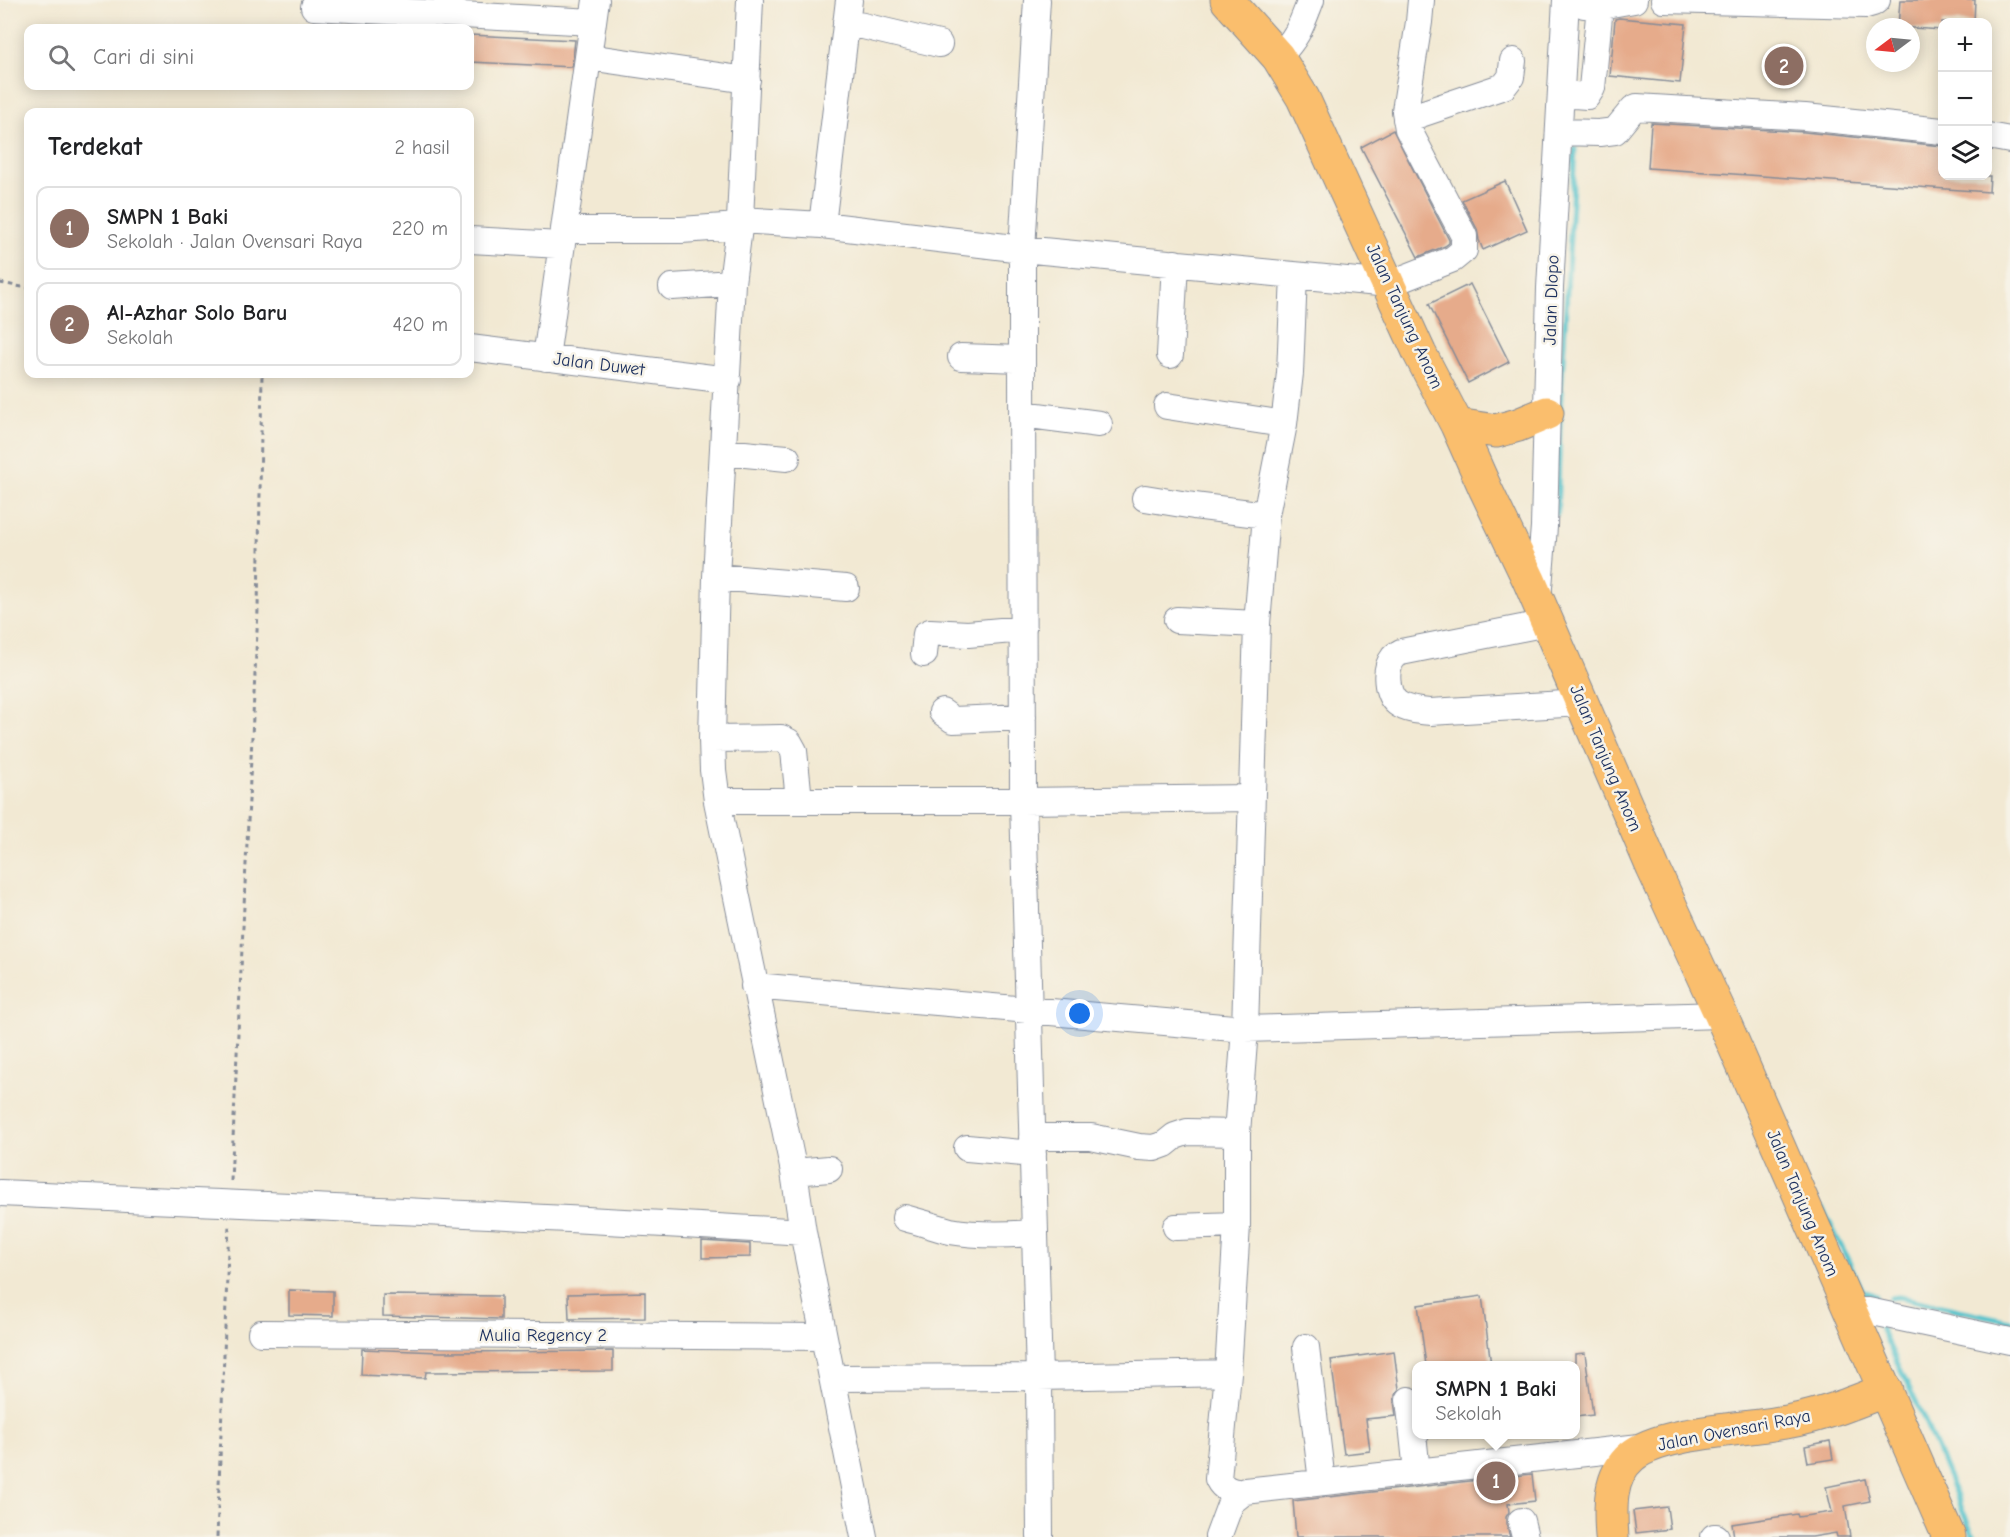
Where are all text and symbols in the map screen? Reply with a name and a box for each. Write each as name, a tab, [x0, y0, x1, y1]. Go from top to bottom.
north arrow	[1866, 18, 1920, 72]
map controls	[1938, 18, 1992, 180]
button: +	[1938, 18, 1992, 72]
search box	[24, 24, 474, 90]
icon: search	[45, 41, 78, 74]
text: Cari di sini	[93, 44, 194, 70]
pin: 2	[1764, 44, 1804, 88]
button: −	[1938, 72, 1992, 126]
button: layers	[1938, 126, 1992, 180]
text: Terdekat	[48, 132, 142, 162]
text: 2 hasil	[395, 136, 450, 159]
text: SMPN 1 Baki	[107, 204, 228, 230]
text: 1	[66, 217, 73, 240]
text: 220 m	[392, 217, 448, 240]
text: Sekolah · Jalan Ovensari Raya	[107, 230, 363, 253]
street label: Jalan Tanjung Anom	[1362, 240, 1447, 392]
street label: Jalan Dlopo	[1539, 254, 1564, 346]
text: Al-Azhar Solo Baru	[107, 300, 287, 326]
text: 2	[65, 313, 74, 336]
text: 420 m	[392, 313, 448, 336]
text: Sekolah	[107, 326, 173, 349]
street label: Jalan Duwet	[552, 348, 647, 381]
street label: Jalan Tanjung Anom	[1565, 682, 1646, 835]
your location	[1065, 999, 1094, 1028]
street label: Jalan Tanjung Anom	[1762, 1127, 1843, 1280]
street label: Mulia Regency 2	[479, 1325, 607, 1346]
popup	[1412, 1361, 1580, 1439]
text: SMPN 1 Baki	[1435, 1376, 1557, 1402]
text: Sekolah	[1435, 1402, 1502, 1425]
street label: Jalan Ovensari Raya	[1656, 1405, 1812, 1456]
pin: 1	[1476, 1458, 1516, 1504]

